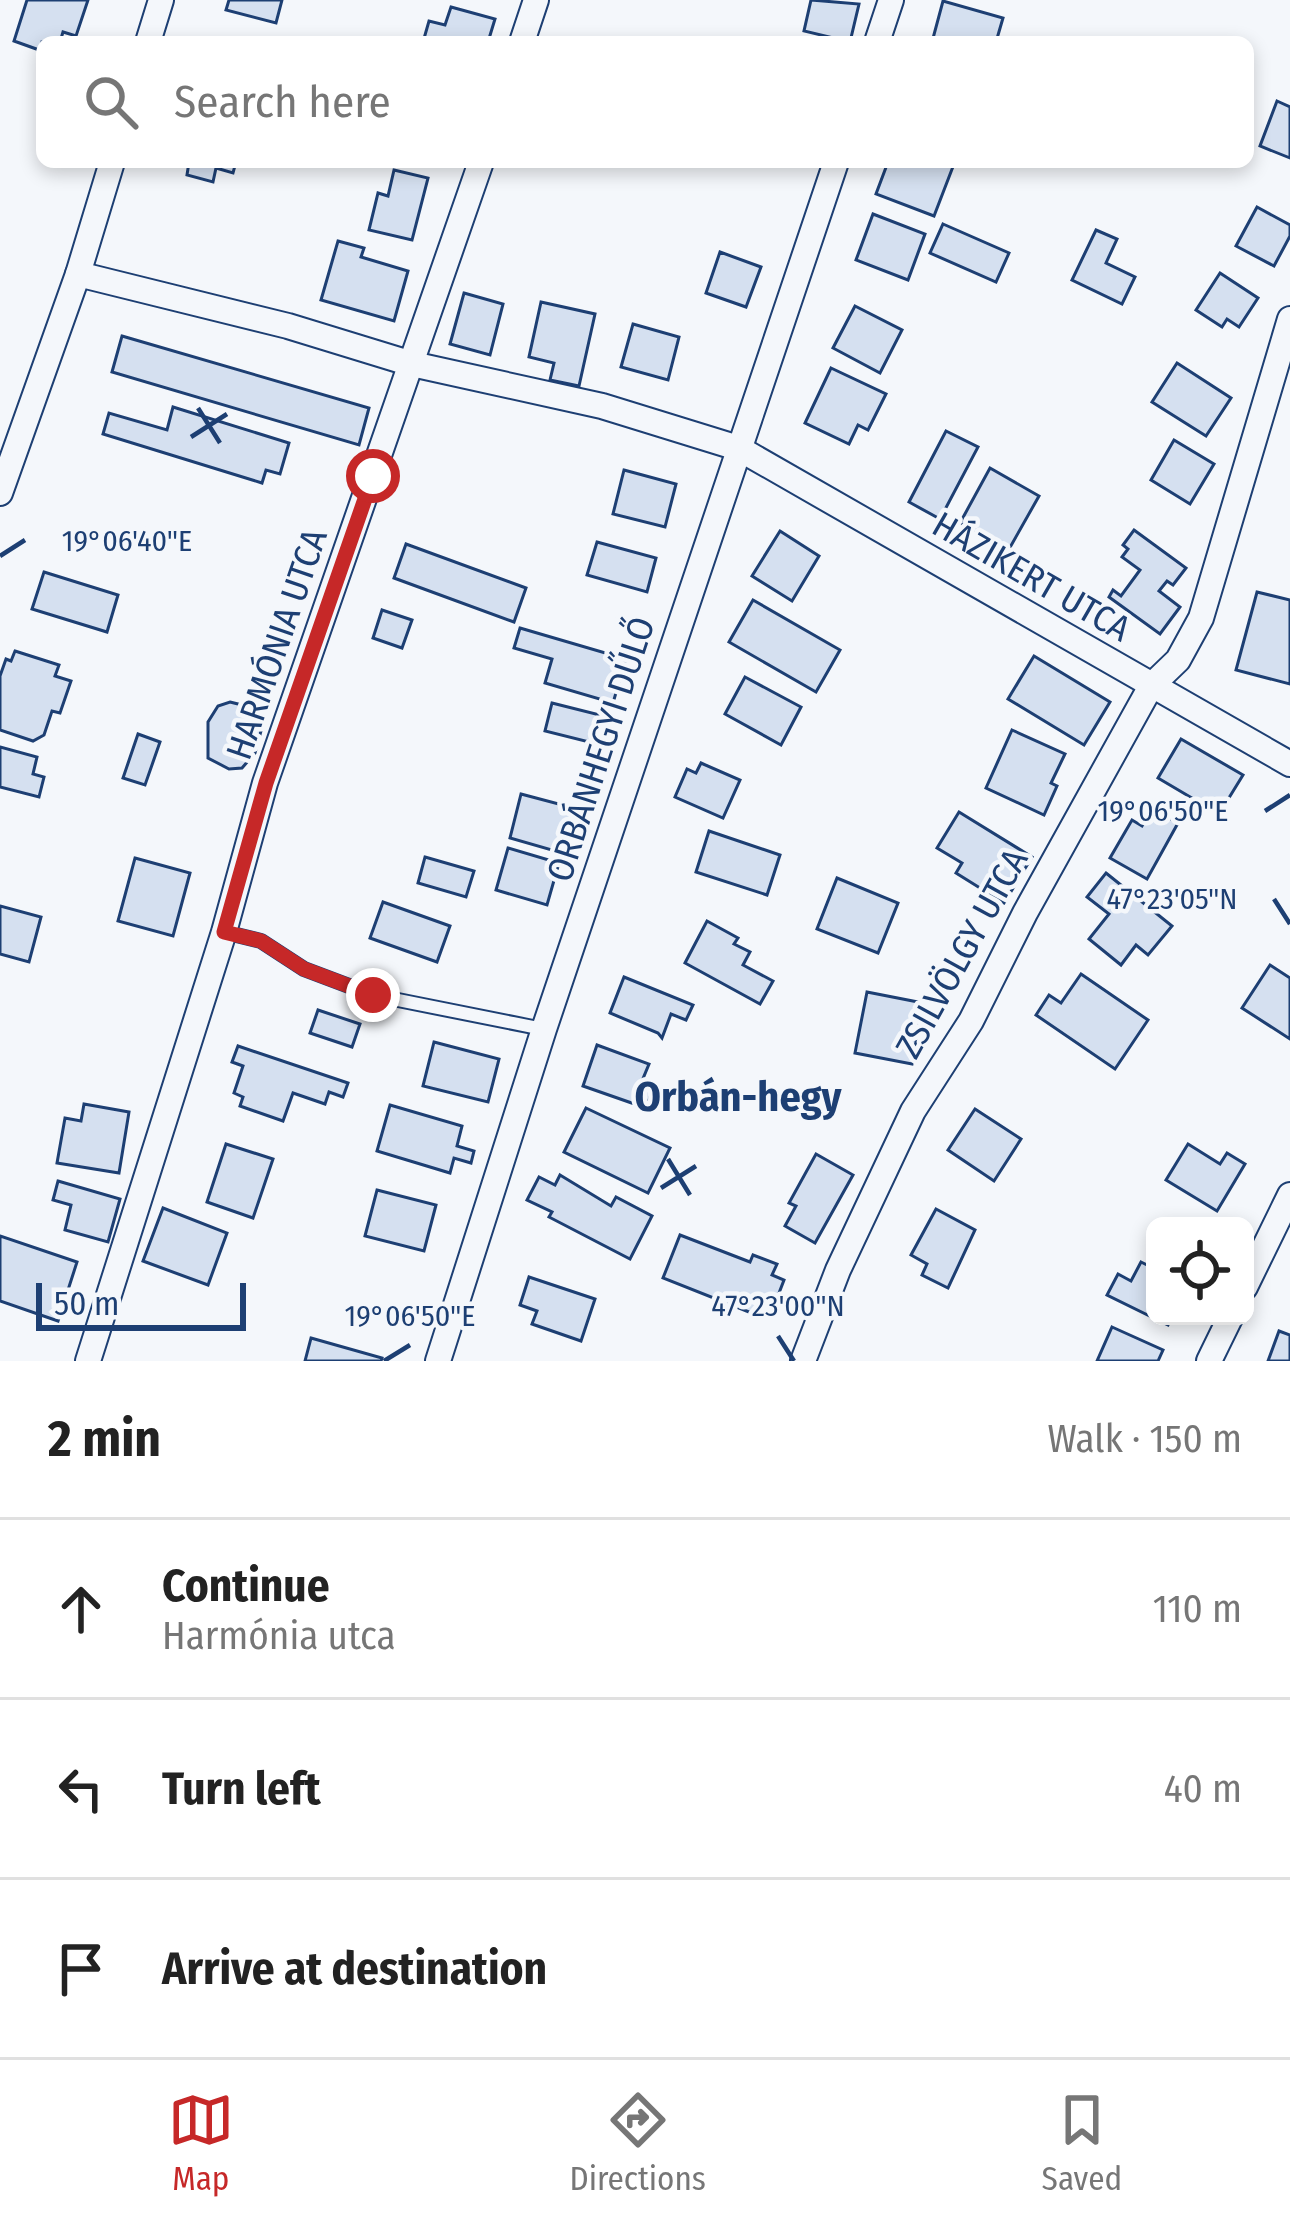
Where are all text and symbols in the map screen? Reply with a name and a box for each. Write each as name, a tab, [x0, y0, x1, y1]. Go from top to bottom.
search box	[36, 36, 1254, 168]
icon: search	[78, 69, 144, 135]
text: Search here	[174, 75, 391, 129]
route start	[346, 449, 400, 503]
street label: HÁZIKERT UTCA	[925, 502, 1139, 651]
text: 19°06'40"E	[62, 523, 192, 559]
street label: HARMÓNIA UTCA	[217, 523, 337, 765]
street label: ORBÁNHEGYI DŰLŐ	[536, 611, 664, 887]
text: 19°06'50"E	[1098, 793, 1228, 829]
street label: ZSILVÖLGY UTCA	[886, 841, 1037, 1066]
text: 47°23'05"N	[1107, 881, 1237, 917]
route end	[346, 968, 400, 1022]
district label: Orbán-hegy	[634, 1072, 843, 1122]
map controls	[1146, 1217, 1254, 1325]
button: locate	[1146, 1217, 1254, 1325]
scale bar	[36, 1277, 246, 1330]
text: 50 m	[54, 1284, 119, 1324]
text: 47°23'00"N	[711, 1288, 845, 1324]
text: 19°06'50"E	[345, 1298, 475, 1334]
text: 2 min	[48, 1408, 161, 1470]
text: Walk · 150 m	[1048, 1416, 1242, 1462]
text: Continue	[162, 1559, 330, 1613]
icon: ahead	[48, 1576, 114, 1642]
text: 110 m	[1153, 1586, 1242, 1632]
text: Harmónia utca	[162, 1613, 396, 1659]
icon: left	[48, 1756, 114, 1822]
text: Turn left	[162, 1762, 321, 1816]
text: 40 m	[1164, 1766, 1242, 1812]
icon: arrive	[48, 1936, 114, 2002]
text: Arrive at destination	[162, 1942, 547, 1996]
tab: Map	[168, 2087, 234, 2199]
tab: Directions	[569, 2087, 706, 2199]
tab: Saved	[1042, 2087, 1122, 2199]

